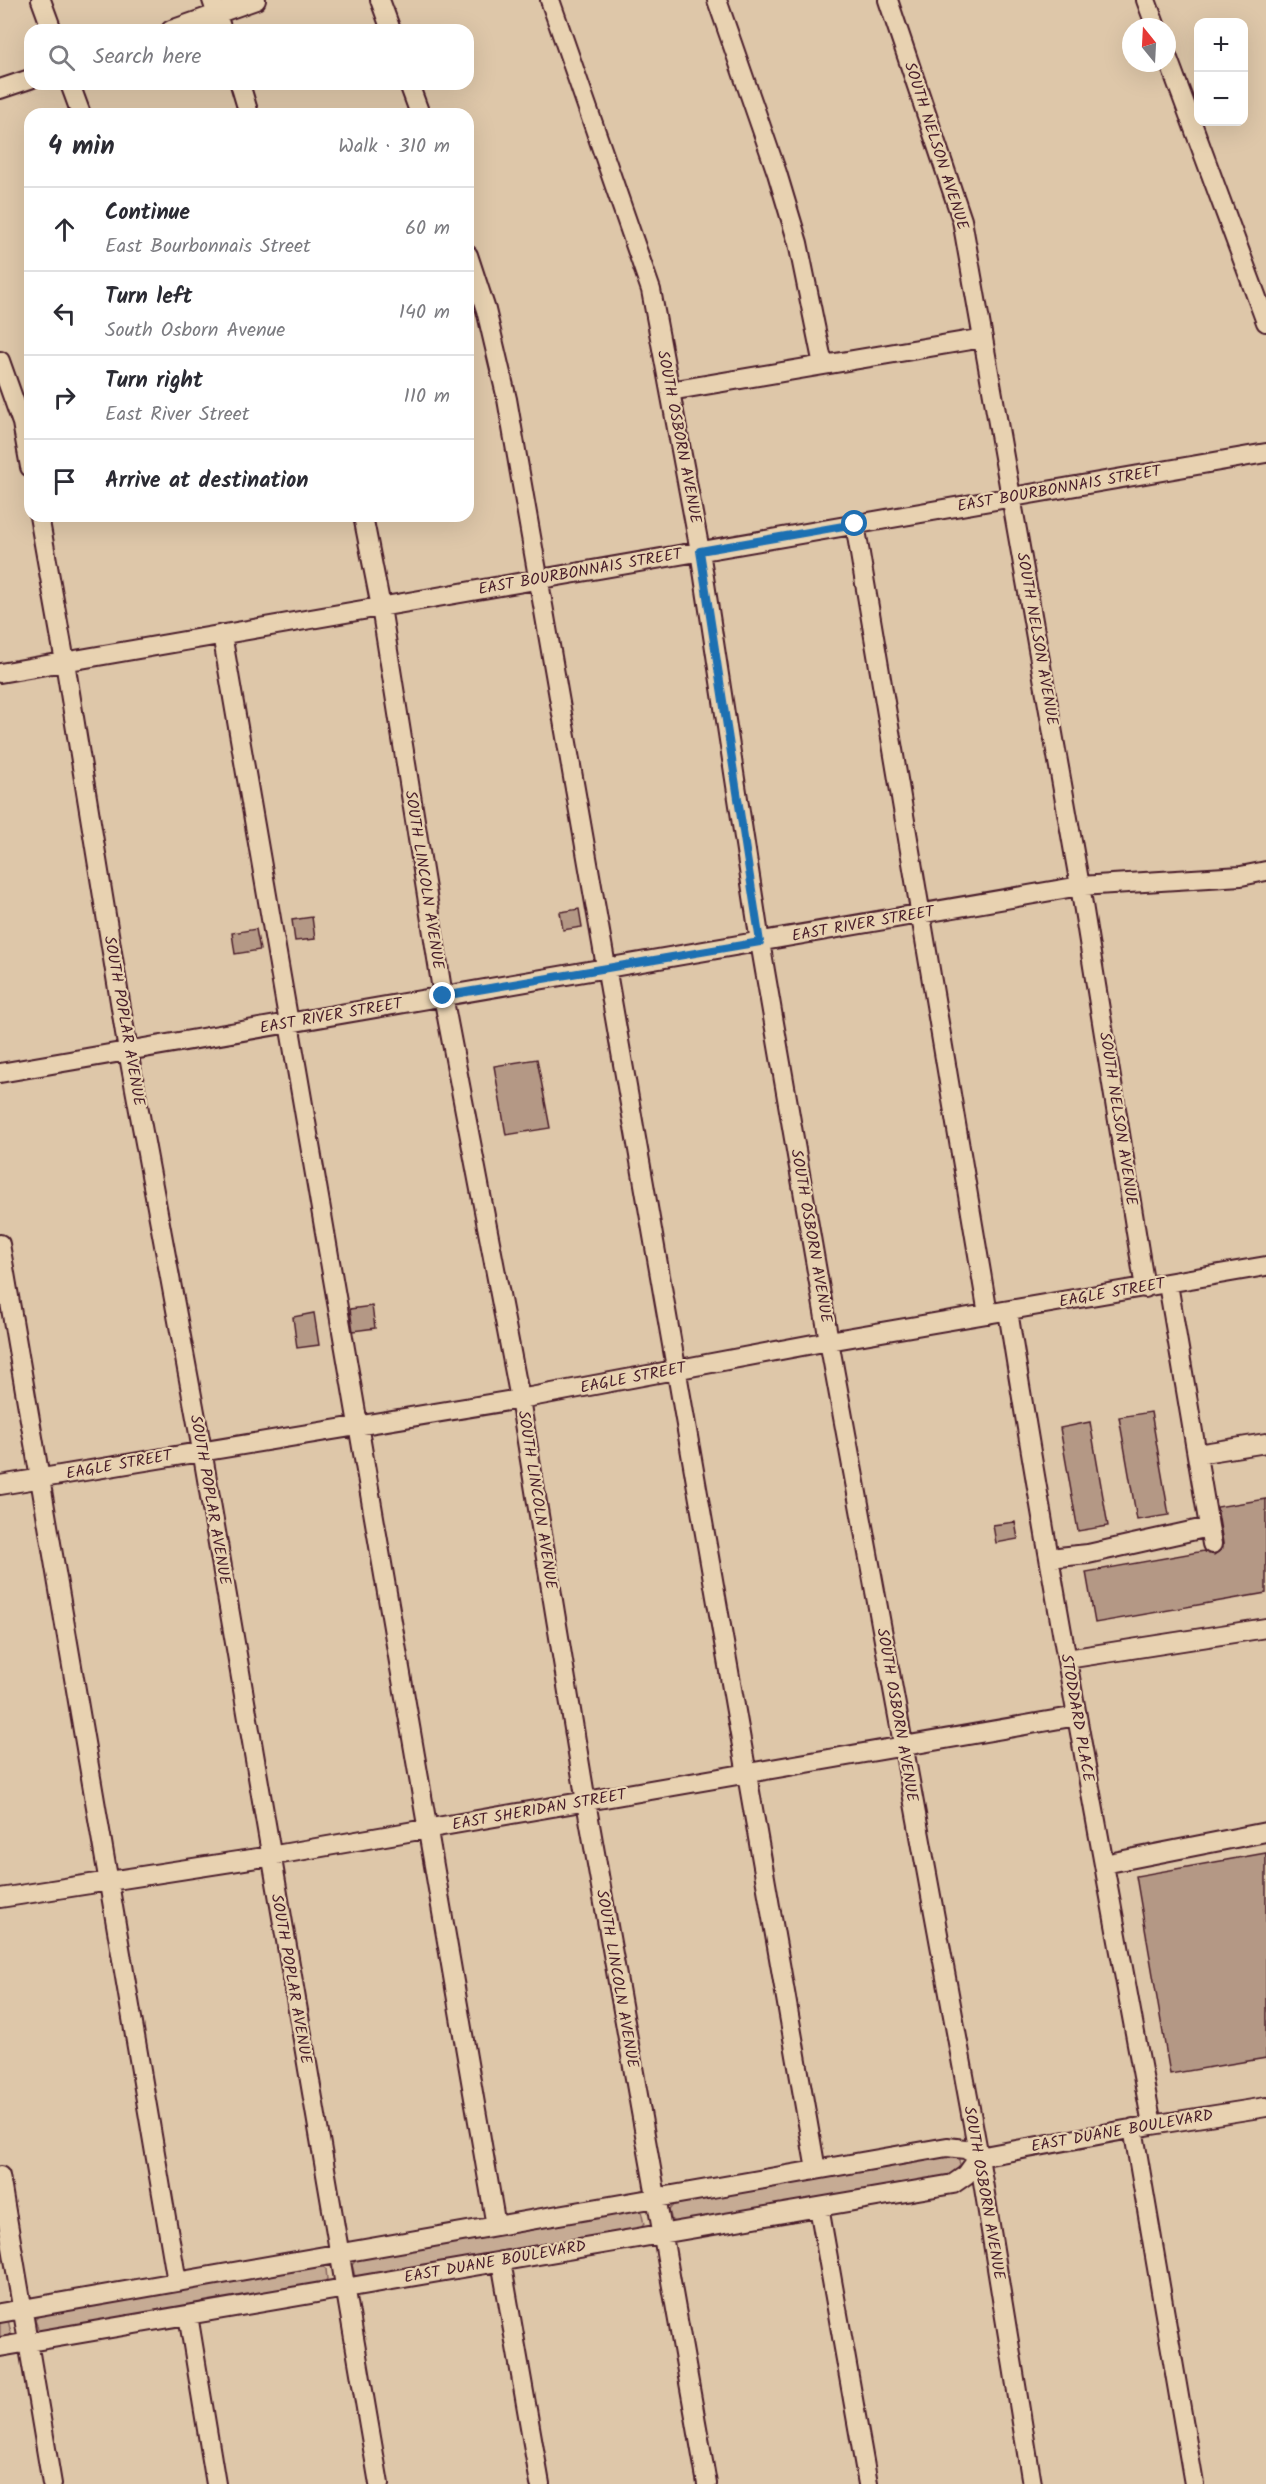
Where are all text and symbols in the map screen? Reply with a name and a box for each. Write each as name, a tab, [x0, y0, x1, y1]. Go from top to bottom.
north arrow	[1122, 18, 1176, 72]
map controls	[1194, 18, 1248, 126]
button: +	[1194, 18, 1248, 72]
search box	[24, 24, 474, 90]
text: Search here	[93, 40, 201, 75]
icon: search	[45, 41, 78, 74]
street label: SOUTH NELSON AVENUE	[897, 59, 975, 234]
button: −	[1194, 72, 1248, 126]
text: 4 min	[48, 126, 115, 168]
text: Walk · 310 m	[338, 131, 450, 163]
text: Continue	[105, 196, 190, 231]
icon: ahead	[48, 213, 81, 246]
text: 60 m	[405, 213, 450, 245]
text: East Bourbonnais Street	[105, 231, 311, 263]
text: Turn left	[105, 280, 192, 315]
icon: left	[48, 297, 81, 330]
text: 140 m	[399, 297, 450, 329]
text: South Osborn Avenue	[105, 315, 285, 347]
street label: SOUTH OSBORN AVENUE	[650, 348, 708, 526]
text: Turn right	[105, 364, 203, 399]
icon: right	[48, 381, 81, 414]
text: 110 m	[404, 381, 450, 413]
text: East River Street	[105, 399, 250, 431]
street label: EAST BOURBONNAIS STREET	[955, 459, 1164, 519]
text: Arrive at destination	[105, 464, 308, 499]
icon: arrive	[48, 465, 81, 498]
route start	[841, 510, 867, 536]
street label: EAST BOURBONNAIS STREET	[476, 542, 685, 602]
street label: SOUTH NELSON AVENUE	[1009, 550, 1065, 728]
street label: SOUTH LINCOLN AVENUE	[398, 789, 451, 972]
street label: EAST RIVER STREET	[790, 899, 938, 949]
street label: SOUTH POPLAR AVENUE	[97, 934, 151, 1109]
route end	[429, 982, 455, 1008]
street label: EAST RIVER STREET	[258, 991, 406, 1041]
street label: SOUTH NELSON AVENUE	[1092, 1030, 1144, 1208]
street label: SOUTH OSBORN AVENUE	[783, 1147, 839, 1325]
street label: EAGLE STREET	[1057, 1271, 1168, 1315]
street label: EAGLE STREET	[578, 1355, 689, 1400]
street label: SOUTH LINCOLN AVENUE	[511, 1409, 564, 1592]
street label: SOUTH POPLAR AVENUE	[183, 1413, 237, 1588]
street label: EAGLE STREET	[64, 1443, 175, 1487]
street label: SOUTH OSBORN AVENUE	[869, 1626, 925, 1804]
street label: STODDARD PLACE	[1053, 1652, 1101, 1785]
street label: EAST SHERIDAN STREET	[450, 1782, 629, 1838]
street label: SOUTH LINCOLN AVENUE	[589, 1888, 645, 2071]
street label: SOUTH POPLAR AVENUE	[264, 1892, 318, 2067]
street label: EAST DUANE BOULEVARD	[1029, 2103, 1215, 2159]
street label: SOUTH OSBORN AVENUE	[956, 2104, 1012, 2282]
street label: EAST DUANE BOULEVARD	[402, 2234, 588, 2290]

